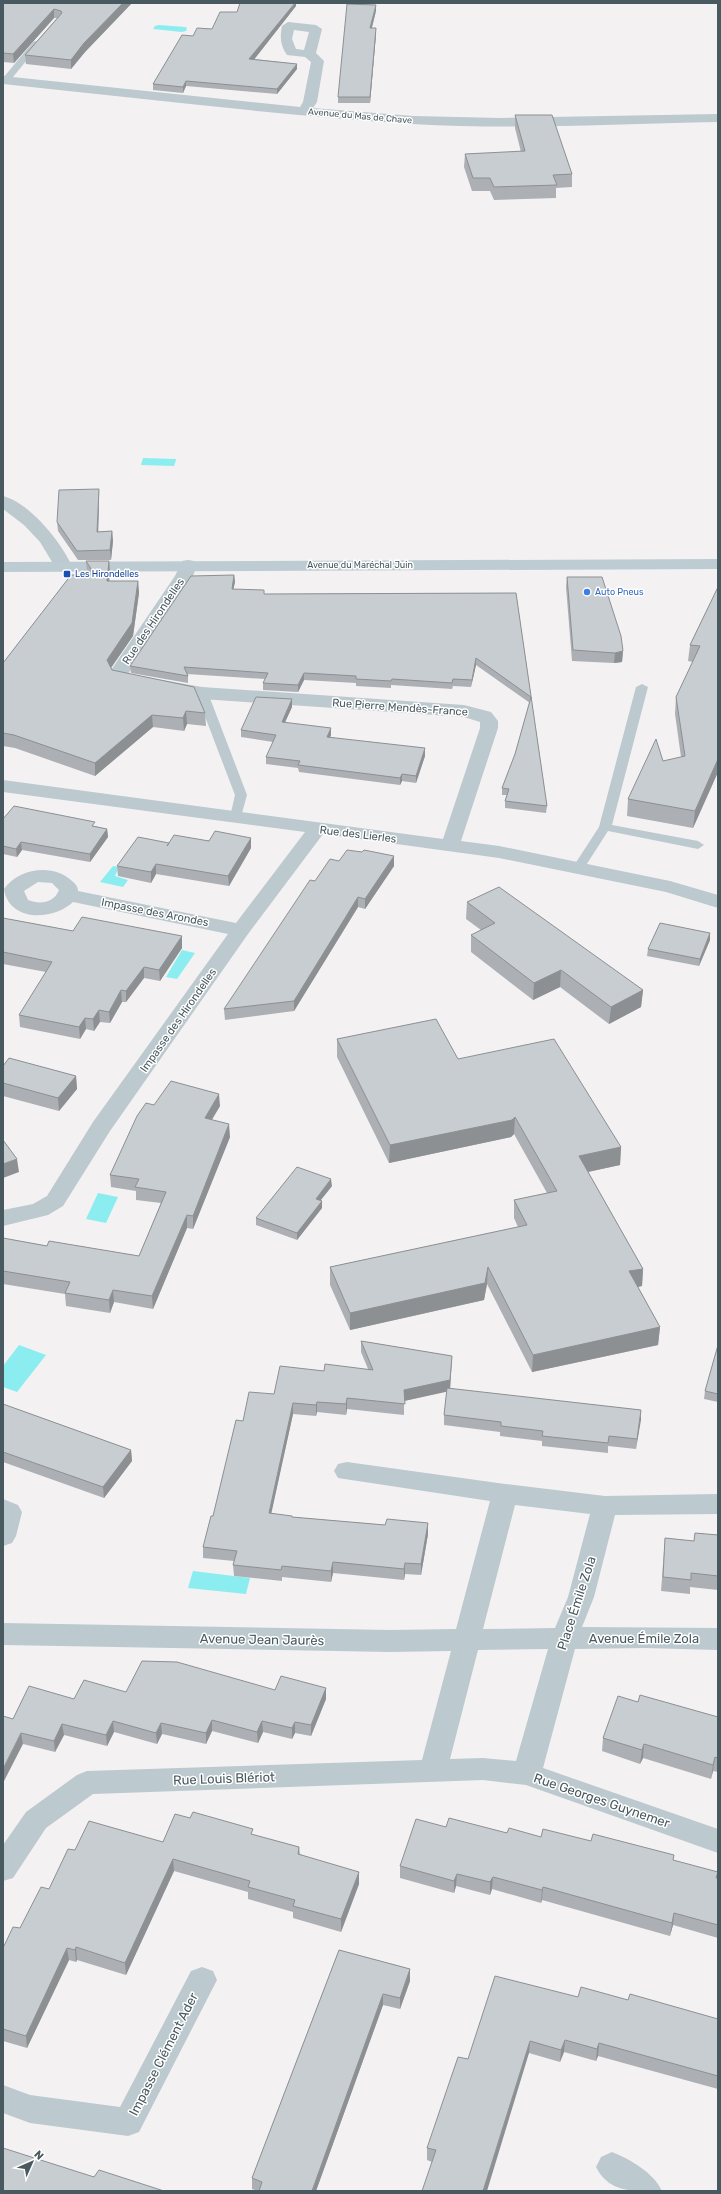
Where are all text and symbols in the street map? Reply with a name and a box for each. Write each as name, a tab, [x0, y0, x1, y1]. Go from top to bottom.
street label: Avenue du Mas de Chave	[308, 106, 412, 126]
street label: Avenue du Maréchal Juin	[307, 560, 413, 570]
marker: Les Hirondelles	[62, 569, 72, 579]
place label: Les Hirondelles	[75, 569, 139, 579]
street label: Rue des Hirondelles	[120, 575, 187, 667]
marker: Auto Pneus	[582, 587, 592, 597]
place label: Auto Pneus	[595, 587, 644, 597]
street label: Rue Pierre Mendès-France	[332, 696, 468, 719]
street label: Rue des Lierles	[319, 823, 397, 846]
street label: Impasse des Arondes	[100, 896, 210, 929]
street label: Impasse des Hirondelles	[138, 966, 219, 1075]
street label: Place Émile Zola	[554, 1554, 599, 1652]
street label: Avenue Jean Jaurès	[200, 1631, 325, 1648]
street label: Avenue Émile Zola	[589, 1631, 699, 1646]
street label: Rue Louis Blériot	[173, 1769, 275, 1788]
street label: Rue Georges Guynemer	[532, 1770, 672, 1832]
street label: Impasse Clément Ader	[126, 1990, 201, 2118]
north arrow	[12, 2142, 52, 2182]
text: N	[31, 2148, 46, 2163]

